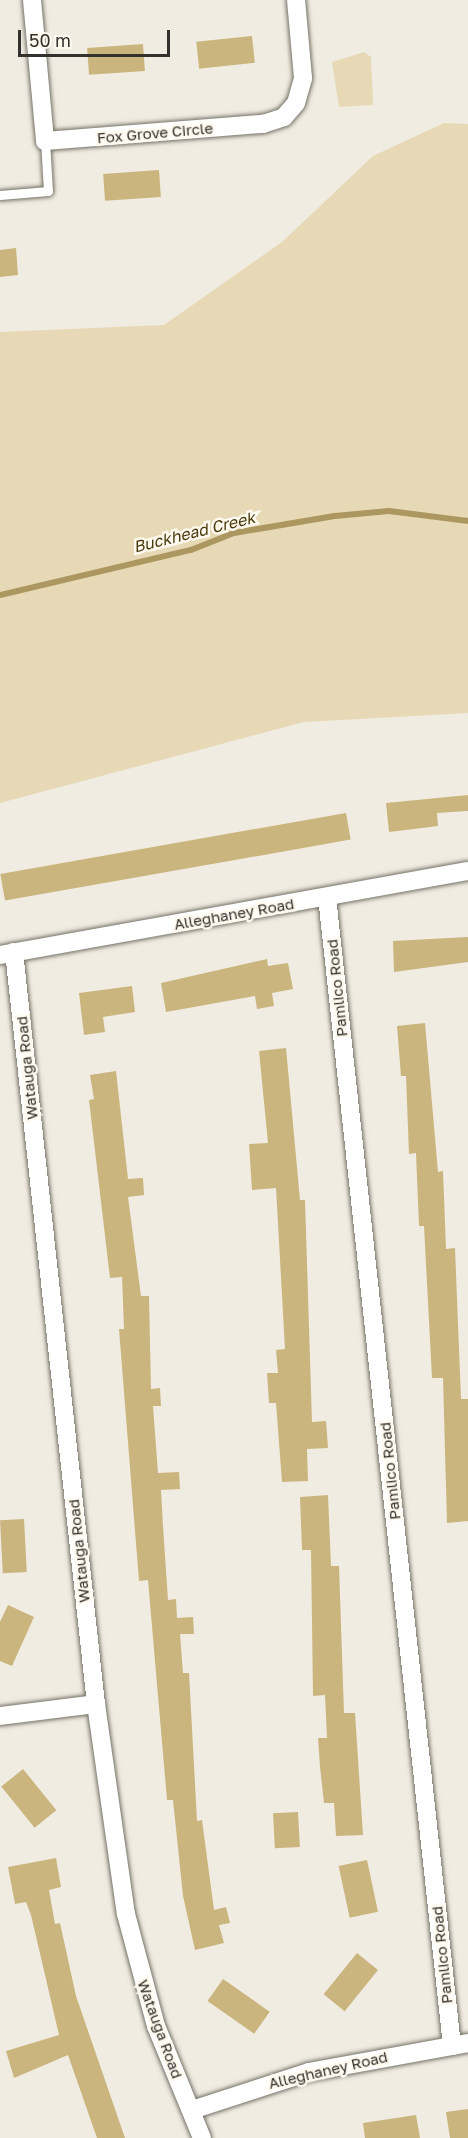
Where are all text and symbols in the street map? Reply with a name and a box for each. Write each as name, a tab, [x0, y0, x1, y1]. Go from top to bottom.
scale bar	[21, 18, 172, 56]
text: 50 m	[29, 29, 71, 51]
street label: Fox Grove Circle	[96, 119, 214, 147]
water label: Buckhead Creek	[131, 508, 257, 556]
street label: Alleghaney Road	[173, 895, 295, 933]
street label: Pamlico Road	[323, 938, 351, 1038]
street label: Watauga Road	[13, 1015, 41, 1121]
street label: Pamlico Road	[376, 1421, 404, 1521]
street label: Watauga Road	[65, 1498, 93, 1604]
street label: Pamlico Road	[428, 1905, 456, 2005]
street label: Watauga Road	[134, 1977, 186, 2081]
street label: Alleghaney Road	[267, 2048, 389, 2092]

